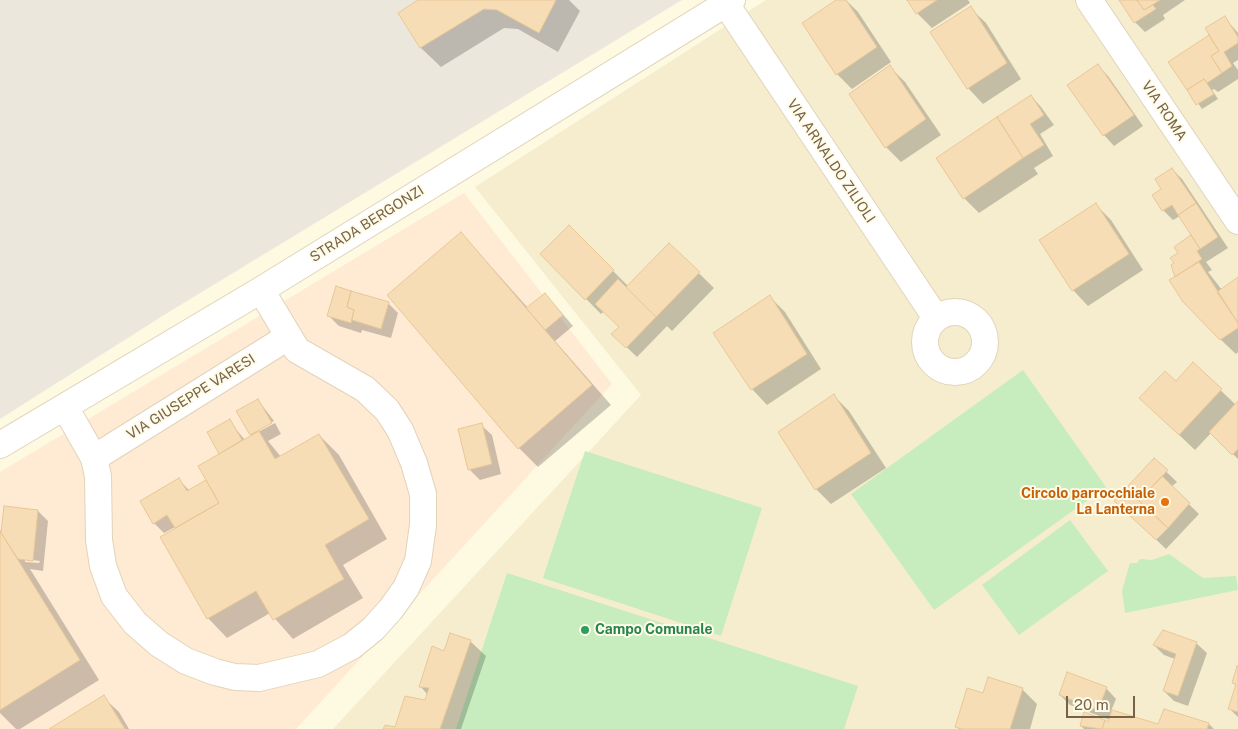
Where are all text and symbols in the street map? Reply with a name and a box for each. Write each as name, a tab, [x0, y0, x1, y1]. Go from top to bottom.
street label: VIA ROMA	[1138, 78, 1190, 144]
street label: VIA ARNALDO ZILIOLI	[783, 96, 879, 226]
street label: STRADA BERGONZI	[307, 182, 427, 266]
street label: VIA GIUSEPPE VARESI	[124, 351, 258, 443]
place label: Circolo parrocchiale La Lanterna	[1021, 486, 1155, 518]
marker: Circolo parrocchiale La Lanterna	[1159, 496, 1171, 508]
place label: Campo Comunale	[595, 622, 713, 638]
marker: Campo Comunale	[579, 624, 591, 636]
scale bar	[1068, 686, 1137, 718]
text: 20 m	[1074, 696, 1109, 713]

